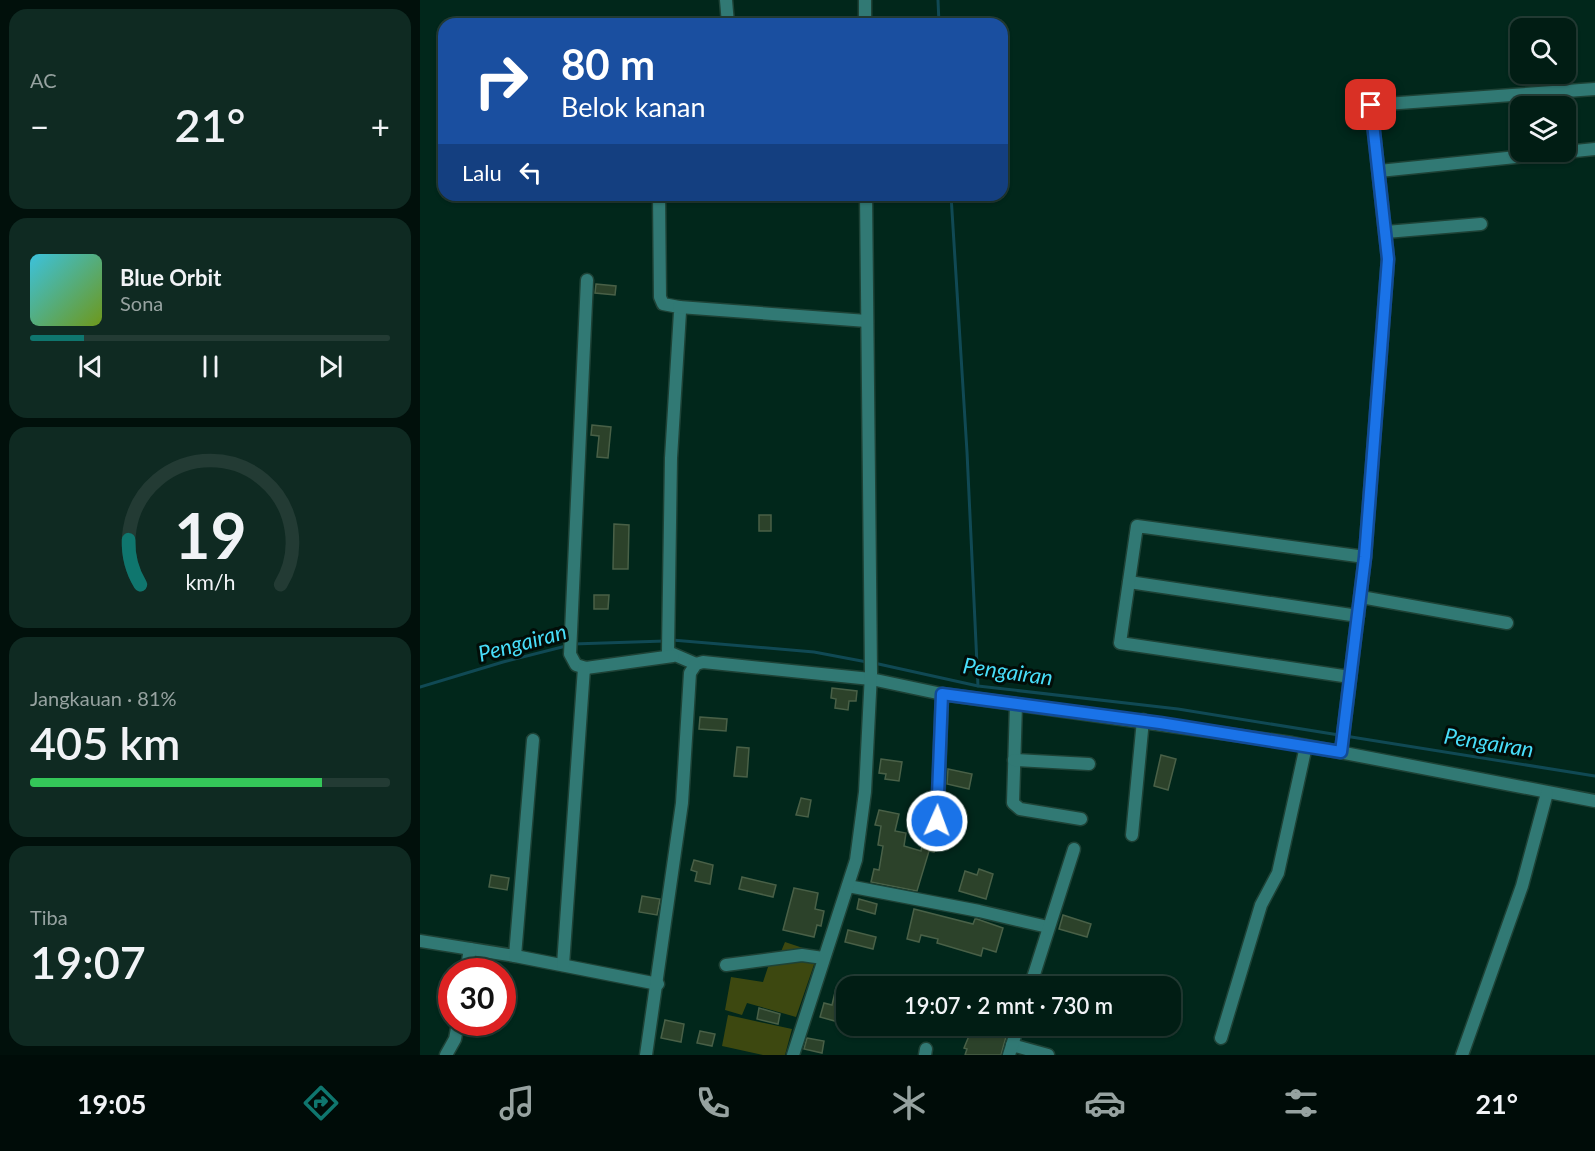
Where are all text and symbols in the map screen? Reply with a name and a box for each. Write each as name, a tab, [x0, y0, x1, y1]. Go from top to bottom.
map controls	[1510, 18, 1576, 162]
button: search	[1510, 18, 1576, 84]
text: 80 m	[561, 39, 655, 89]
icon: right	[462, 42, 540, 120]
text: AC	[30, 68, 57, 92]
pin	[1345, 79, 1396, 130]
icon: arrive	[1354, 88, 1387, 121]
text: Belok kanan	[561, 90, 706, 123]
button: layers	[1510, 96, 1576, 162]
text: 21°	[175, 98, 245, 152]
text: −	[30, 106, 49, 146]
text: +	[371, 106, 390, 146]
icon: left	[514, 156, 547, 189]
text: Lalu	[462, 159, 502, 186]
text: Blue Orbit	[120, 264, 221, 291]
text: Sona	[120, 291, 163, 315]
icon: previous	[74, 350, 107, 383]
icon: pause	[194, 350, 227, 383]
icon: next	[314, 350, 347, 383]
text: 19	[174, 497, 246, 572]
text: km/h	[185, 569, 235, 595]
water label: Pengairan	[475, 617, 569, 667]
water label: Pengairan	[961, 651, 1055, 691]
text: Jangkauan · 81%	[30, 686, 177, 710]
text: 405 km	[30, 716, 180, 770]
water label: Pengairan	[1442, 722, 1536, 762]
position arrow	[905, 789, 969, 853]
text: Tiba	[30, 905, 68, 929]
text: 19:07	[30, 935, 146, 989]
speed limit sign: 30	[438, 958, 516, 1036]
text: 19:07 · 2 mnt · 730 m	[904, 992, 1113, 1019]
icon: directions	[300, 1082, 342, 1124]
icon: music	[496, 1082, 538, 1124]
icon: phone	[692, 1082, 734, 1124]
icon: climate	[888, 1082, 930, 1124]
icon: car	[1084, 1082, 1126, 1124]
icon: filters	[1280, 1082, 1322, 1124]
text: 19:05	[77, 1087, 147, 1120]
text: 21°	[1475, 1087, 1518, 1120]

